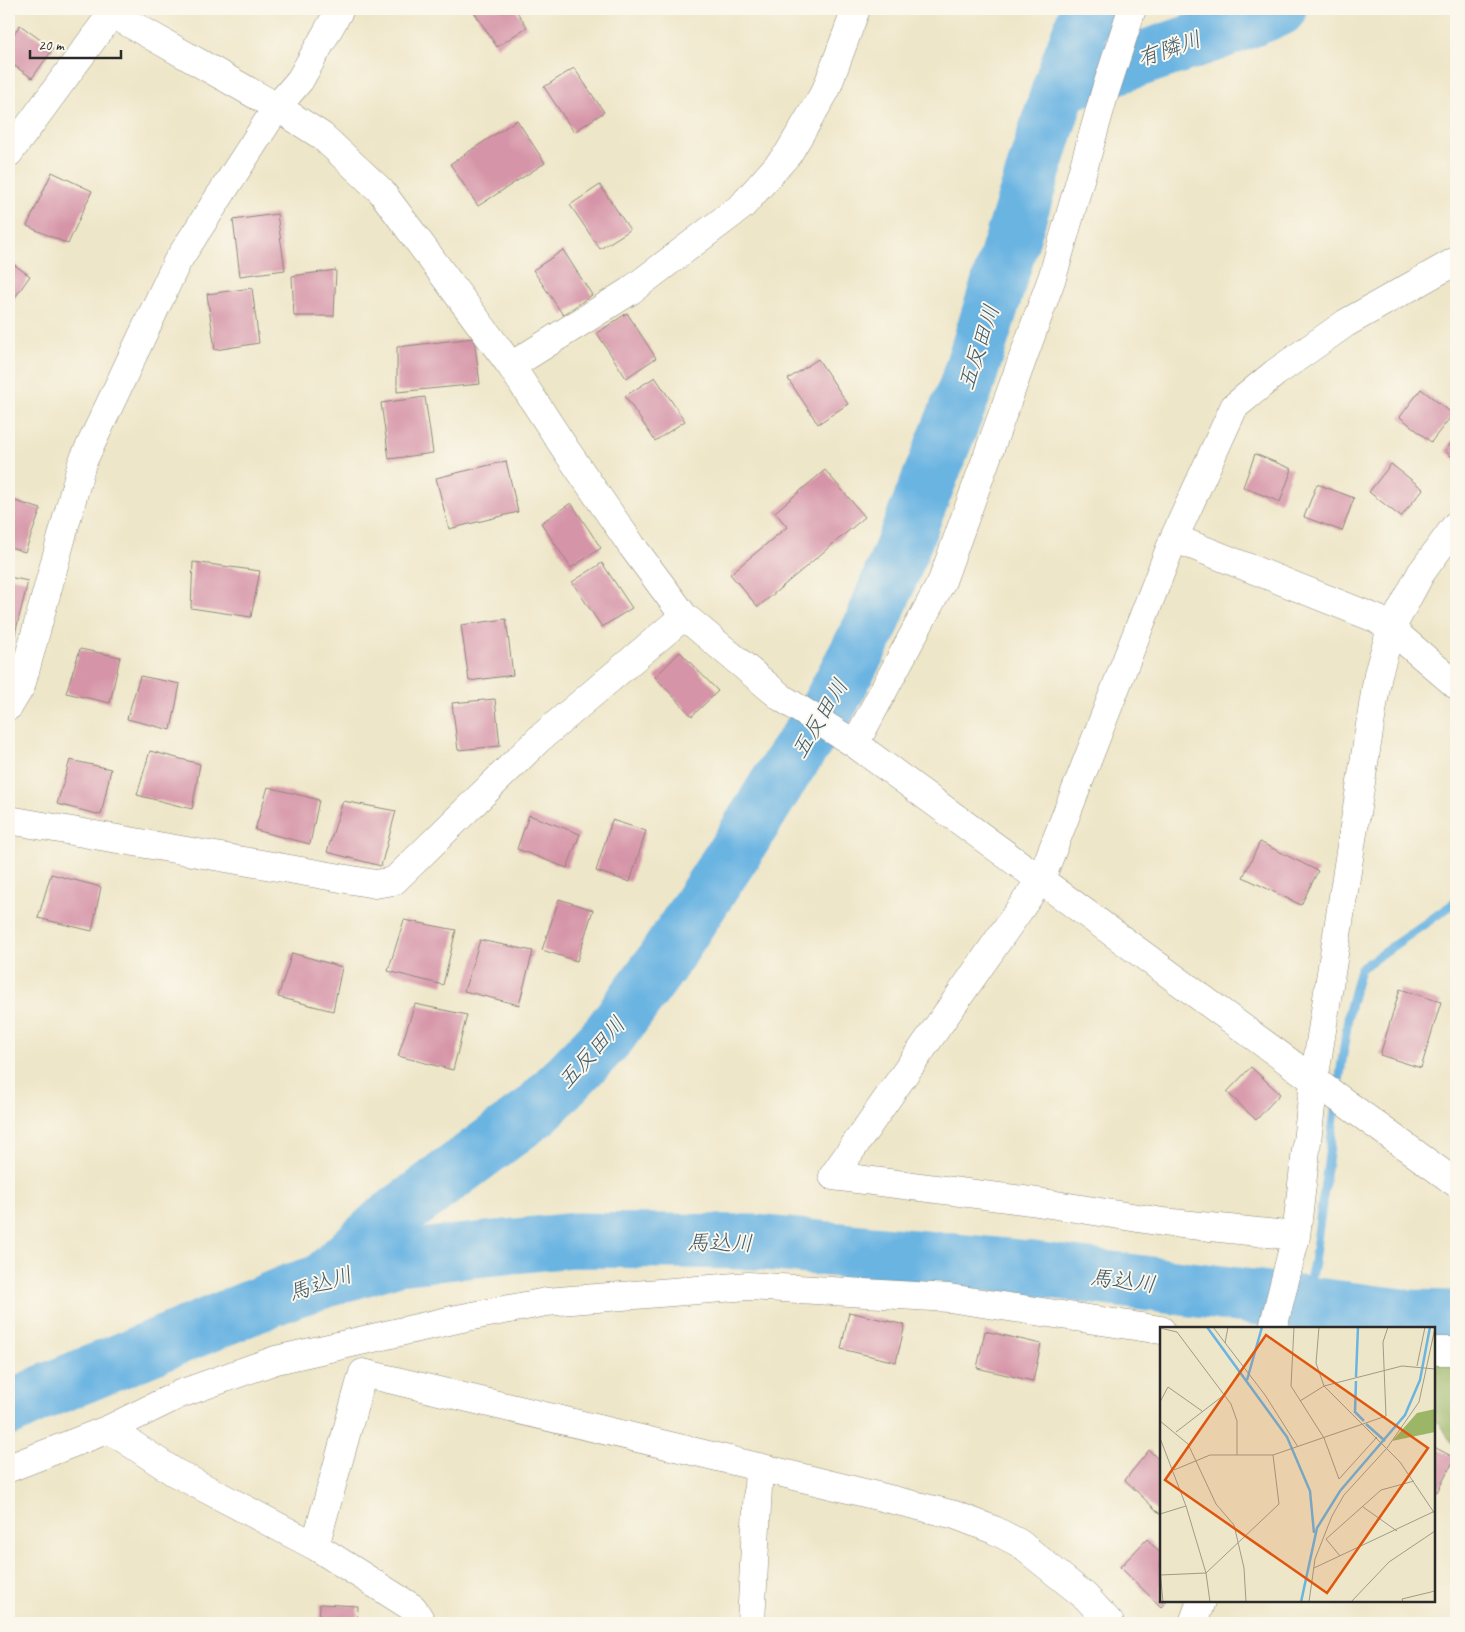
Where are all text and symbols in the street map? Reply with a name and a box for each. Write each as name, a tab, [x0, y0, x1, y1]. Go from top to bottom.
water label: 有隣川	[1134, 25, 1205, 73]
scale bar	[30, 28, 121, 60]
text: 20 m	[38, 36, 65, 55]
water label: 五反田川	[952, 301, 1006, 393]
water label: 五反田川	[785, 674, 855, 763]
water label: 五反田川	[552, 1011, 632, 1095]
water label: 馬込川	[687, 1228, 753, 1258]
water label: 馬込川	[285, 1260, 356, 1307]
water label: 馬込川	[1088, 1263, 1157, 1299]
inset map	[1160, 1327, 1435, 1602]

